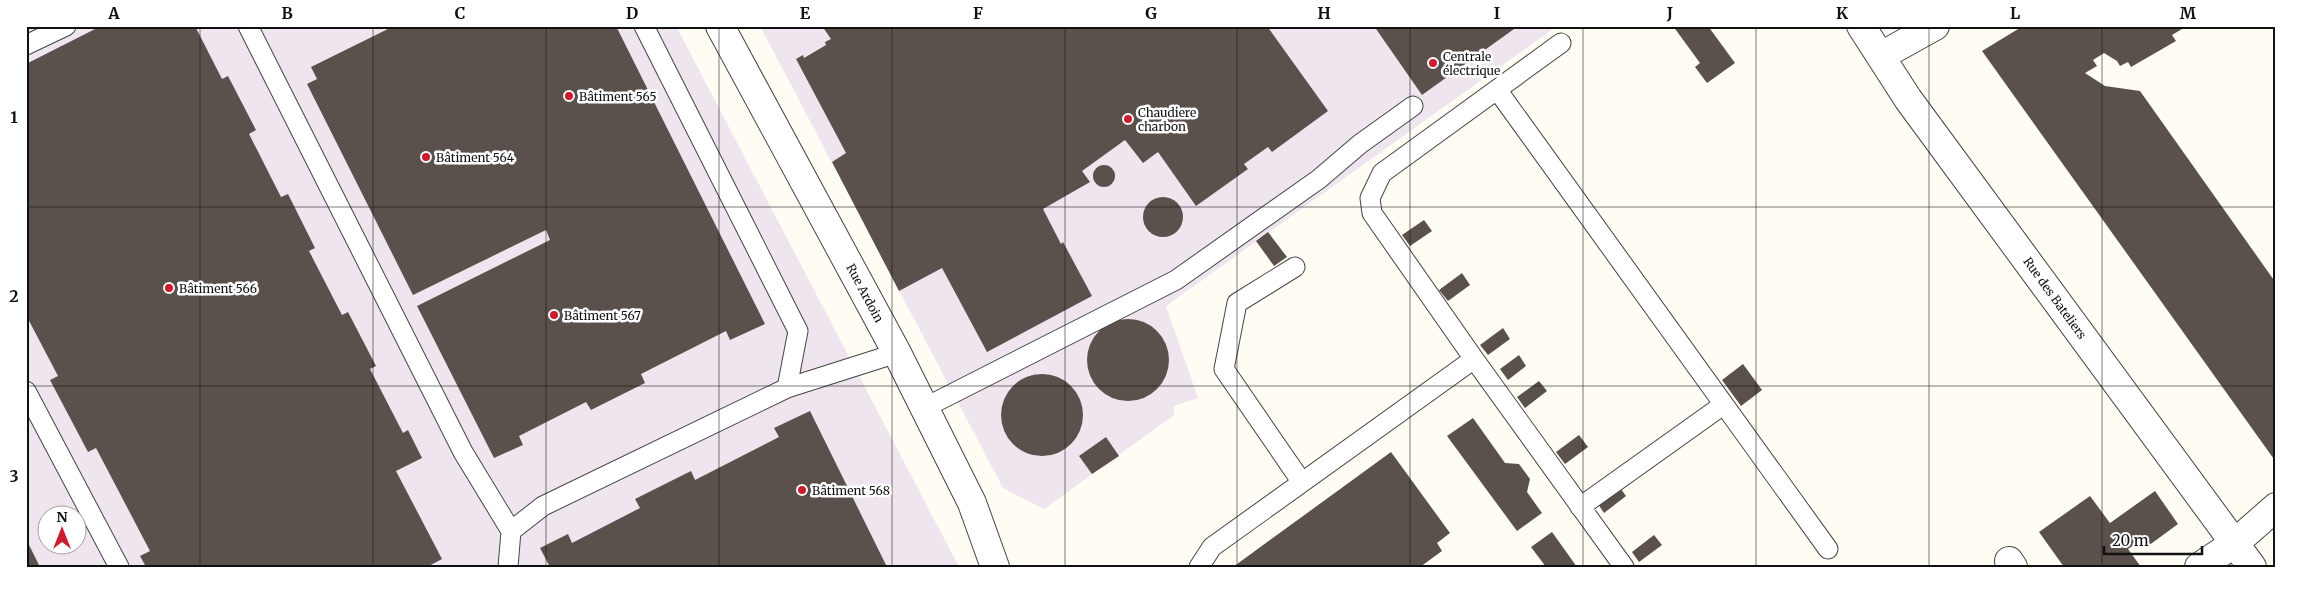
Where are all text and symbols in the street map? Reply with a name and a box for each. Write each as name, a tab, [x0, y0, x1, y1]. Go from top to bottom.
text: A	[107, 3, 120, 23]
text: B	[281, 3, 293, 23]
text: C	[455, 3, 465, 23]
text: D	[626, 3, 638, 23]
text: E	[800, 3, 811, 23]
text: F	[973, 3, 983, 23]
text: G	[1145, 3, 1157, 23]
text: H	[1317, 3, 1331, 23]
text: I	[1494, 3, 1500, 23]
text: J	[1666, 3, 1673, 23]
text: K	[1836, 3, 1848, 23]
text: L	[2010, 3, 2020, 23]
text: M	[2180, 3, 2197, 23]
place label: Centrale électrique	[1443, 49, 1500, 78]
marker: Centrale électrique	[1427, 57, 1439, 69]
place label: Bâtiment 565	[579, 89, 656, 104]
marker: Bâtiment 565	[563, 90, 575, 102]
place label: Chaudiere charbon	[1138, 105, 1196, 134]
text: 1	[10, 107, 18, 127]
marker: Chaudiere charbon	[1122, 113, 1134, 125]
place label: Bâtiment 564	[436, 150, 515, 165]
marker: Bâtiment 564	[420, 151, 432, 163]
street label: Rue des Bateliers	[2020, 254, 2090, 342]
street label: Rue Ardoin	[843, 261, 887, 325]
place label: Bâtiment 566	[179, 281, 257, 296]
marker: Bâtiment 566	[163, 282, 175, 294]
text: 2	[9, 286, 19, 306]
place label: Bâtiment 567	[564, 308, 641, 323]
marker: Bâtiment 567	[548, 309, 560, 321]
text: 3	[9, 466, 19, 486]
place label: Bâtiment 568	[812, 483, 890, 498]
marker: Bâtiment 568	[796, 484, 808, 496]
north arrow	[38, 506, 88, 556]
text: N	[56, 508, 68, 526]
scale bar	[2104, 523, 2202, 555]
text: 20 m	[2112, 531, 2149, 550]

